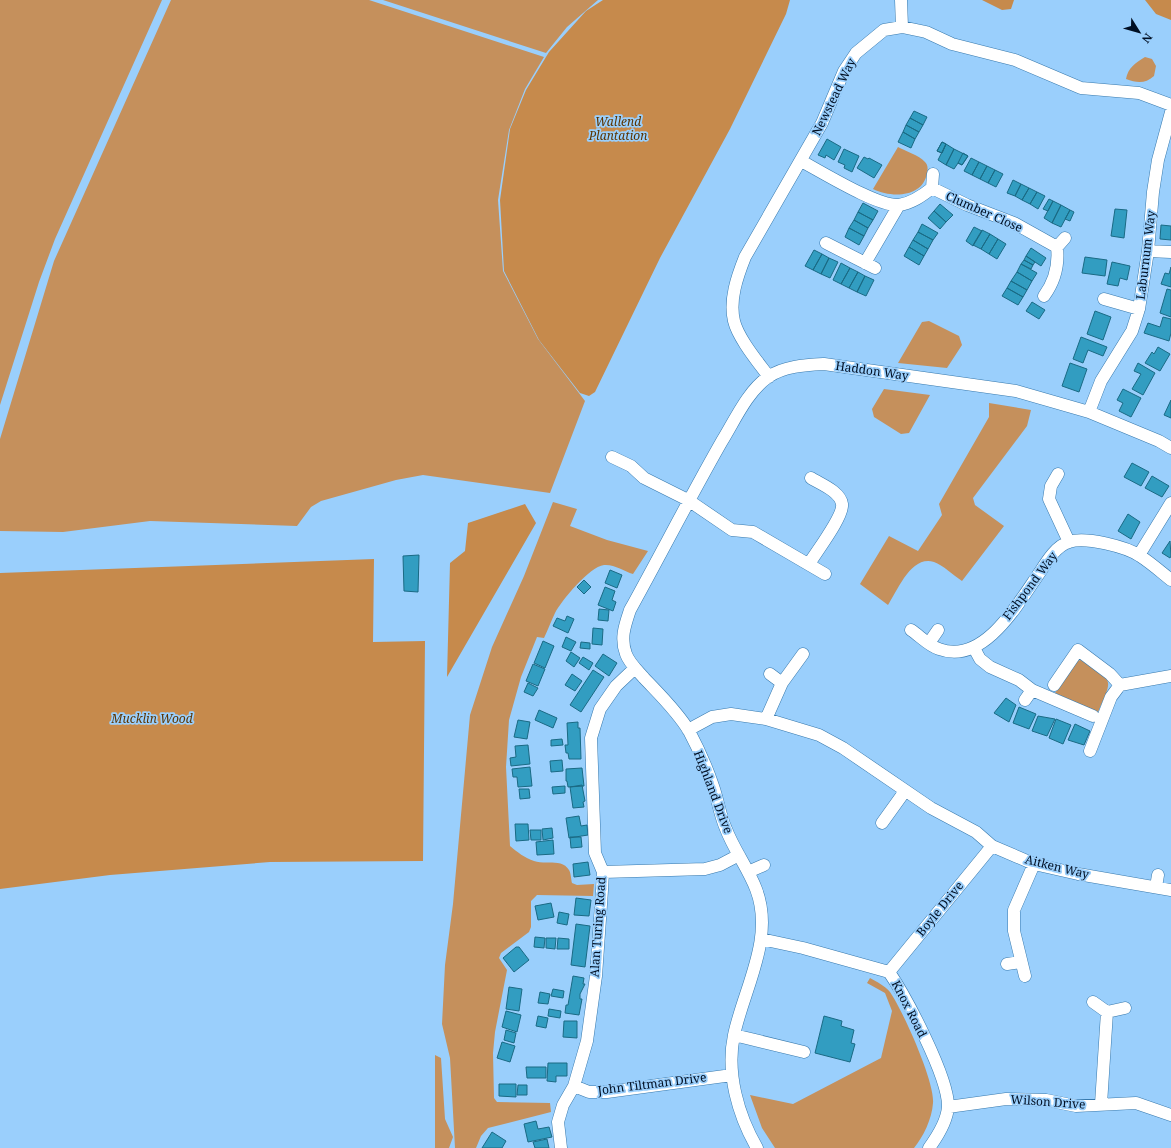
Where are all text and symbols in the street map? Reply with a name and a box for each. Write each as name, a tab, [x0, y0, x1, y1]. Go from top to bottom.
north arrow	[1119, 12, 1159, 52]
text: N	[1139, 30, 1156, 47]
street label: Newstead Way	[807, 55, 860, 138]
park label: Wallend Plantation	[588, 113, 647, 144]
street label: Clumber Close	[943, 187, 1025, 236]
street label: Laburnum Way	[1132, 209, 1159, 300]
street label: Haddon Way	[834, 357, 910, 384]
street label: Fishpond Way	[998, 548, 1061, 623]
park label: Mucklin Wood	[110, 710, 193, 727]
street label: Highland Drive	[690, 748, 737, 836]
street label: Aitken Way	[1023, 850, 1091, 883]
street label: Alan Turing Road	[586, 876, 610, 978]
street label: Boyle Drive	[912, 878, 967, 940]
street label: Knox Road	[888, 977, 931, 1041]
street label: John Tiltman Drive	[596, 1068, 707, 1099]
street label: Wilson Drive	[1010, 1090, 1086, 1113]

